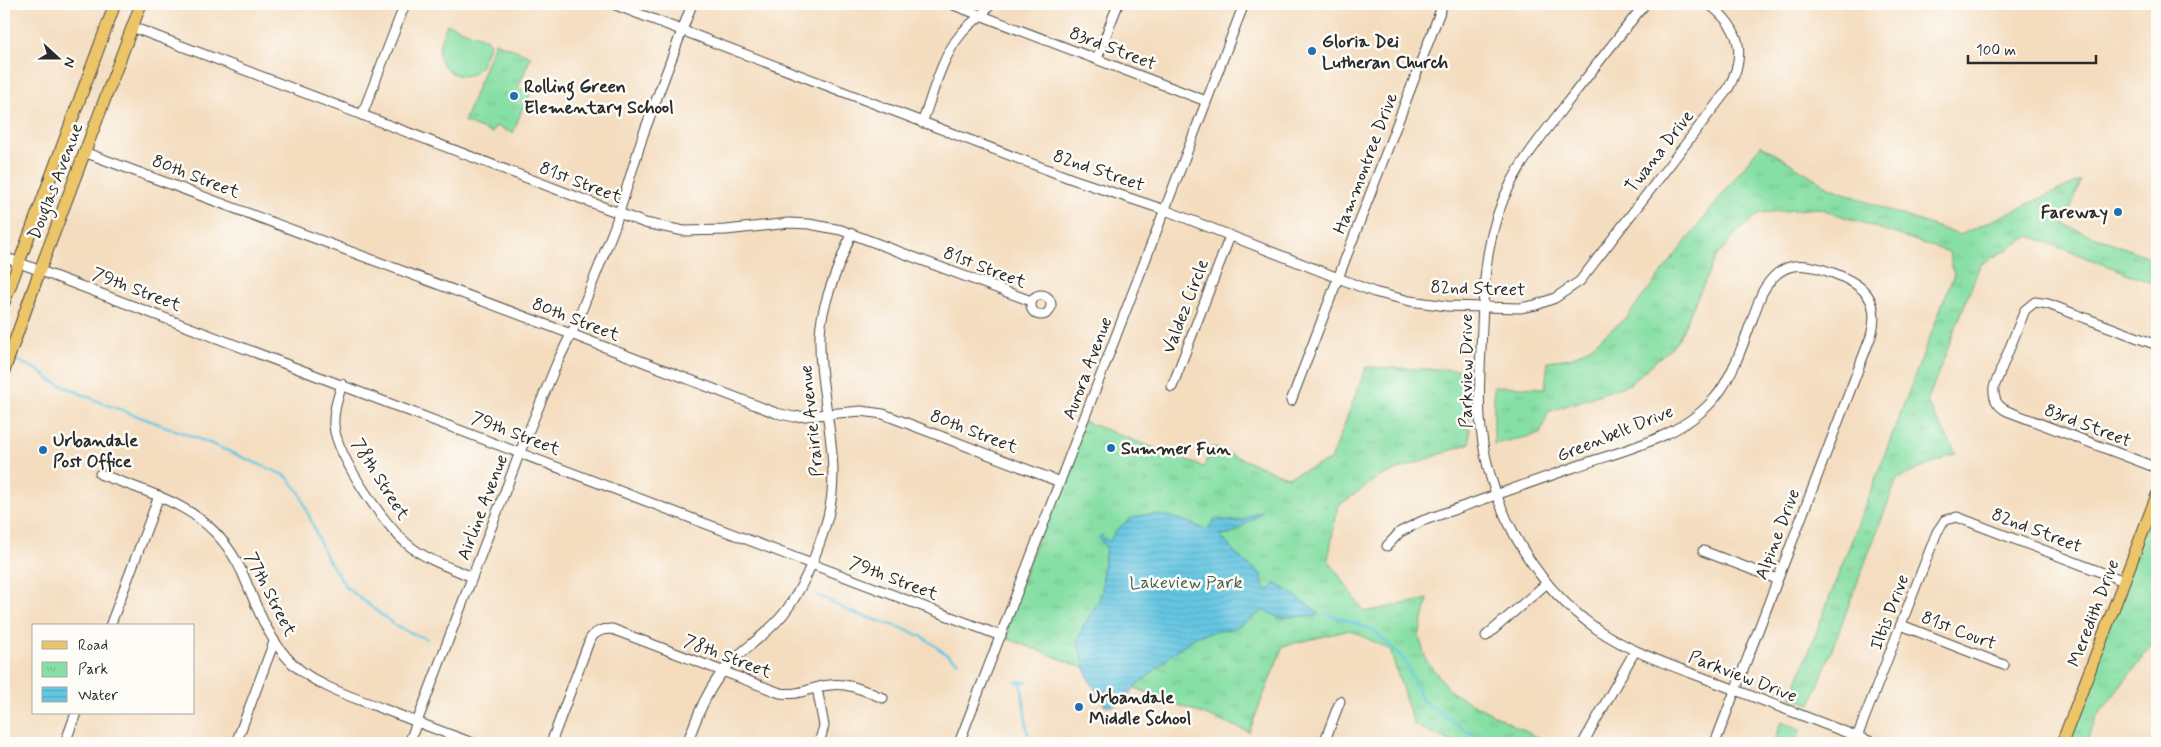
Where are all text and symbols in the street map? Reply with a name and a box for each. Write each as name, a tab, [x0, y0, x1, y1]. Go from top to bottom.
street label: 83rd Street	[1066, 21, 1160, 77]
place label: Gloria Dei Lutheran Church	[1322, 30, 1449, 75]
north arrow	[32, 32, 82, 82]
scale bar	[1968, 32, 2096, 64]
text: 100 m	[1976, 41, 2016, 61]
marker: Gloria Dei Lutheran Church	[1306, 45, 1318, 57]
text: N	[59, 55, 79, 70]
place label: Rolling Green Elementary School	[524, 75, 674, 120]
street label: Hammontree Drive	[1328, 89, 1404, 238]
marker: Rolling Green Elementary School	[508, 90, 520, 102]
street label: Twana Drive	[1620, 105, 1700, 198]
street label: Douglas Avenue	[23, 119, 91, 244]
street label: 82nd Street	[1050, 144, 1148, 198]
street label: 80th Street	[148, 149, 243, 205]
street label: 81st Street	[536, 156, 626, 210]
place label: Fareway	[2041, 201, 2108, 225]
marker: Fareway	[2112, 206, 2124, 218]
street label: 81st Street	[940, 241, 1030, 295]
street label: Valdez Circle	[1157, 256, 1215, 357]
street label: 79th Street	[89, 262, 185, 318]
street label: 82nd Street	[1430, 275, 1526, 303]
street label: 80th Street	[528, 292, 623, 348]
street label: Aurora Avenue	[1057, 313, 1119, 423]
street label: Parkview Drive	[1455, 314, 1479, 428]
street label: Prairie Avenue	[794, 364, 830, 478]
street label: 83rd Street	[2041, 398, 2135, 454]
street label: Greenbelt Drive	[1553, 400, 1677, 468]
street label: 80th Street	[926, 404, 1021, 460]
street label: 79th Street	[468, 406, 564, 462]
place label: Urbandale Post Office	[53, 429, 138, 474]
street label: 78th Street	[346, 434, 415, 525]
place label: Summer Fun	[1121, 437, 1232, 461]
marker: Summer Fun	[1105, 442, 1117, 454]
marker: Urbandale Post Office	[37, 444, 49, 456]
street label: Airline Avenue	[452, 451, 514, 564]
street label: Alpine Drive	[1750, 486, 1806, 583]
street label: 82nd Street	[1988, 503, 2085, 559]
street label: 77th Street	[239, 548, 302, 641]
street label: 79th Street	[846, 551, 942, 607]
street label: Meredith Drive	[2062, 556, 2125, 671]
park label: Lakeview Park	[1129, 571, 1243, 595]
street label: Iltis Drive	[1865, 571, 1915, 654]
street label: 81st Court	[1918, 606, 2000, 656]
legend	[32, 624, 195, 714]
street label: 78th Street	[680, 629, 775, 685]
text: Road	[78, 636, 108, 656]
street label: Parkview Drive	[1685, 645, 1800, 709]
text: Park	[78, 660, 108, 680]
text: Water	[78, 686, 118, 706]
place label: Urbandale Middle School	[1089, 686, 1191, 731]
marker: Urbandale Middle School	[1073, 701, 1085, 713]

